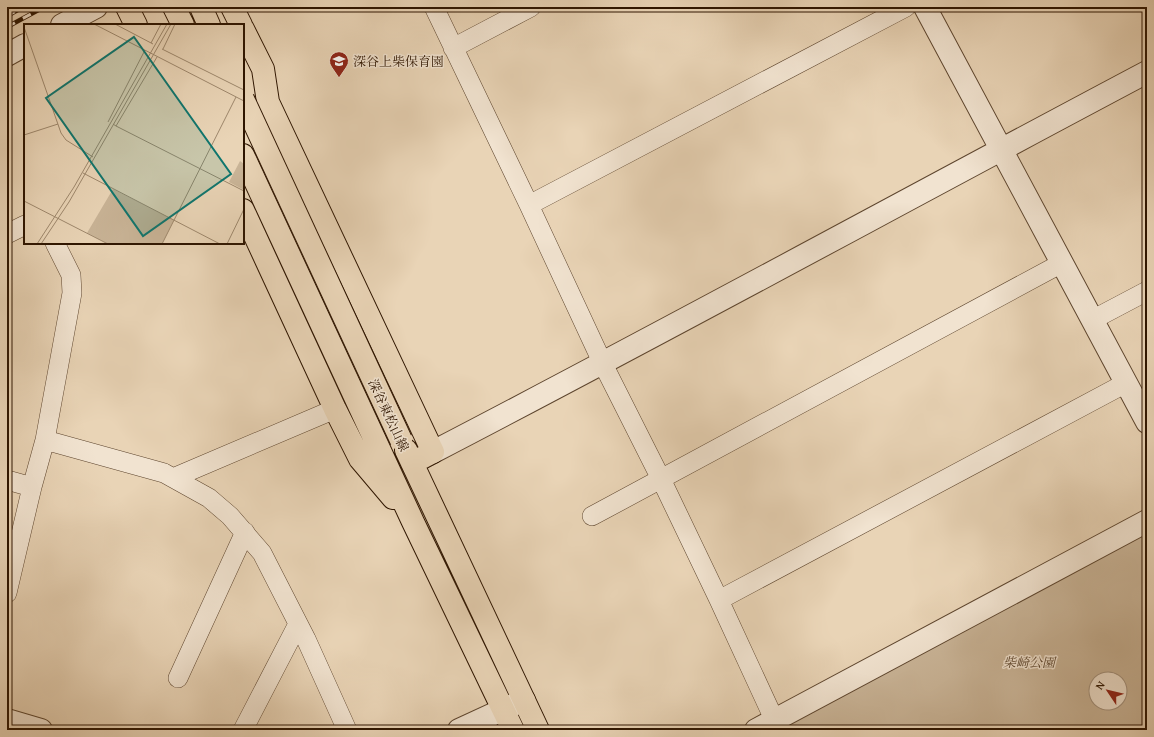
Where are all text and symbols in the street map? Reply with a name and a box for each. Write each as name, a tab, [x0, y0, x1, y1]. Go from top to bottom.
inset map	[24, 24, 244, 244]
school or university icon: 深谷上柴保育園	[328, 50, 350, 78]
place label: 深谷上柴保育園	[353, 52, 444, 71]
street label: 深谷東松山線	[363, 376, 414, 455]
park label: 柴崎公園	[1003, 653, 1057, 672]
north arrow	[1088, 671, 1128, 711]
text: N	[1091, 677, 1109, 693]

